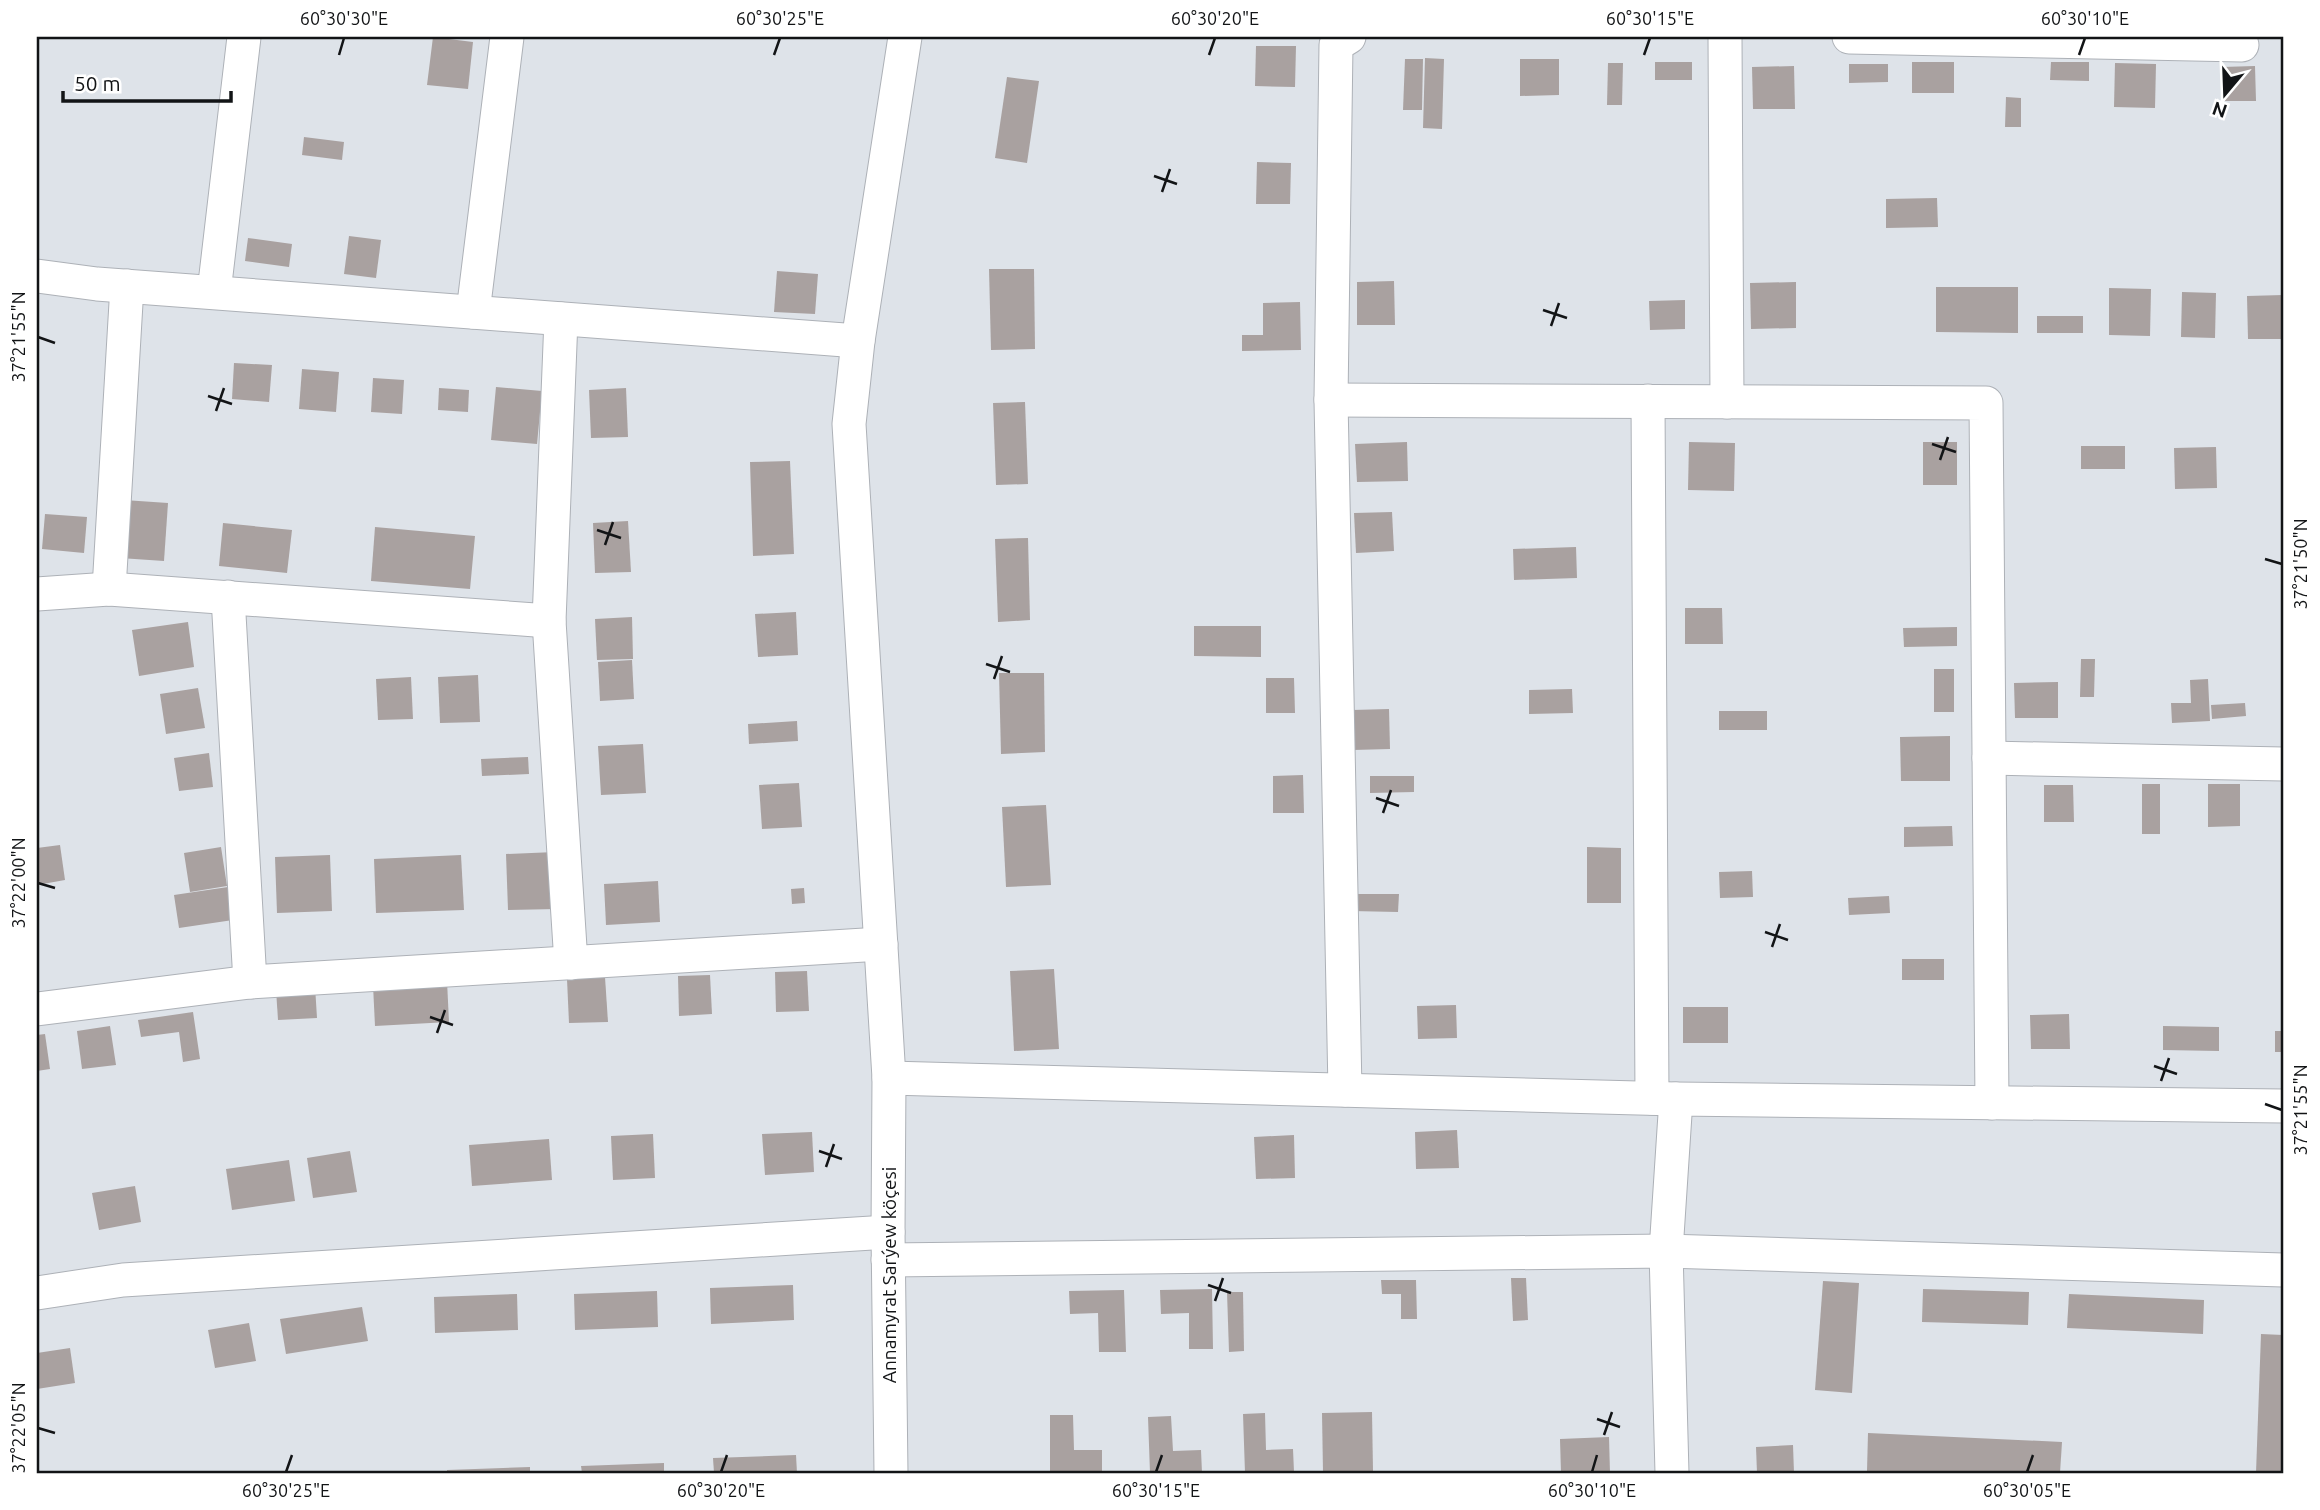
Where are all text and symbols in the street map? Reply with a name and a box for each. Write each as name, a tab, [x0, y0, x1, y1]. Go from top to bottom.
text: 60°30'30"E	[300, 8, 388, 28]
text: 60°30'25"E	[736, 8, 824, 28]
text: 60°30'20"E	[1171, 8, 1259, 28]
text: 60°30'15"E	[1606, 8, 1694, 28]
text: 60°30'10"E	[2041, 8, 2129, 28]
scale bar	[63, 60, 231, 104]
north arrow	[2190, 60, 2260, 130]
text: 50 m	[74, 71, 121, 95]
text: N	[2209, 97, 2230, 123]
text: 37°21'55"N	[8, 291, 28, 383]
text: 37°21'50"N	[2290, 518, 2310, 610]
text: 37°22'00"N	[8, 837, 28, 929]
text: 37°21'55"N	[2290, 1064, 2310, 1156]
street label: Annamyrat Sarýew köçesi	[878, 1167, 900, 1383]
text: 37°22'05"N	[8, 1382, 28, 1474]
text: 60°30'25"E	[242, 1480, 330, 1500]
text: 60°30'20"E	[677, 1480, 765, 1500]
text: 60°30'15"E	[1112, 1480, 1200, 1500]
text: 60°30'10"E	[1548, 1480, 1636, 1500]
text: 60°30'05"E	[1983, 1480, 2071, 1500]

